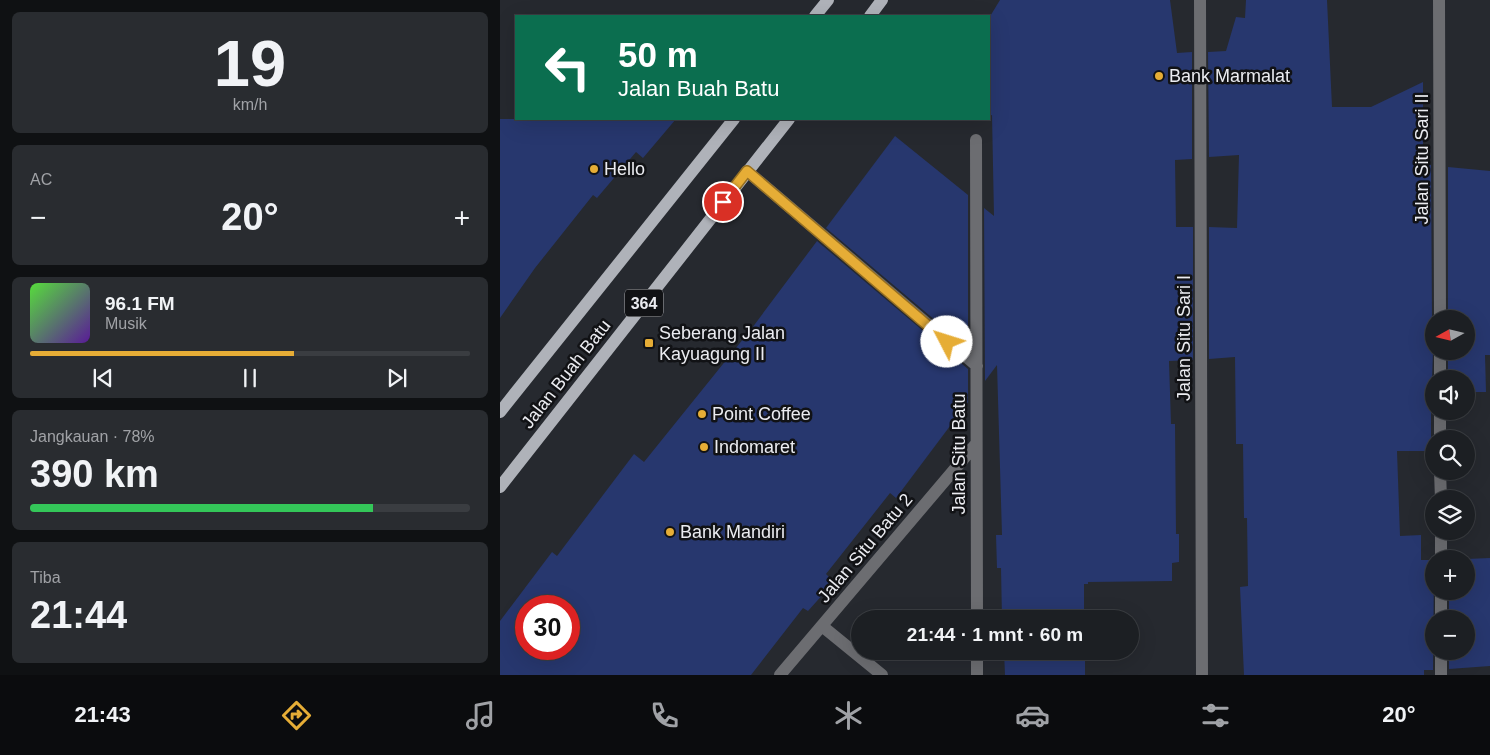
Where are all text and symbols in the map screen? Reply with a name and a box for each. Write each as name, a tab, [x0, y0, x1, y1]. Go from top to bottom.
text: 19	[214, 27, 286, 100]
icon: left	[535, 35, 600, 100]
text: 50 m	[618, 35, 698, 74]
place label: Bank Marmalat	[1169, 66, 1290, 86]
marker: Bank Marmalat	[1153, 70, 1165, 82]
text: Jalan Buah Batu	[618, 76, 779, 101]
street label: Jalan Situ Sari II	[1412, 93, 1432, 225]
text: km/h	[233, 96, 267, 113]
place label: Hello	[604, 159, 645, 179]
marker: Hello	[588, 163, 600, 175]
text: AC	[30, 171, 52, 188]
pin	[702, 181, 744, 223]
icon: arrive	[709, 188, 737, 216]
text: 20°	[221, 196, 279, 238]
text: −	[30, 202, 46, 233]
text: +	[454, 202, 470, 233]
street label: Jalan Situ Sari I	[1174, 275, 1194, 401]
road number: 364	[625, 290, 663, 316]
text: 96.1 FM	[105, 293, 175, 314]
north arrow	[1425, 310, 1475, 360]
map controls	[1425, 310, 1475, 660]
text: Musik	[105, 315, 147, 332]
position arrow	[920, 315, 972, 367]
street label: Jalan Buah Batu	[517, 316, 615, 432]
place label: Seberang Jalan Kayuagung II	[659, 323, 785, 364]
marker: Seberang Jalan Kayuagung II	[643, 337, 655, 349]
icon: previous	[89, 364, 117, 392]
icon: pause	[236, 364, 264, 392]
icon: next	[383, 364, 411, 392]
button: sound	[1425, 370, 1475, 420]
street label: Jalan Situ Batu	[949, 393, 969, 515]
place label: Point Coffee	[712, 404, 811, 424]
marker: Point Coffee	[696, 408, 708, 420]
text: Jangkauan · 78%	[30, 428, 155, 445]
button: search	[1425, 430, 1475, 480]
place label: Indomaret	[714, 437, 795, 457]
marker: Indomaret	[698, 441, 710, 453]
text: 390 km	[30, 453, 159, 495]
street label: Jalan Situ Batu 2	[814, 489, 916, 607]
button: layers	[1425, 490, 1475, 540]
place label: Bank Mandiri	[680, 522, 785, 542]
marker: Bank Mandiri	[664, 526, 676, 538]
button: +	[1425, 550, 1475, 600]
text: Tiba	[30, 569, 61, 586]
text: 21:44	[30, 594, 127, 636]
speed limit sign: 30	[515, 595, 580, 660]
button: −	[1425, 610, 1475, 660]
text: 21:44 · 1 mnt · 60 m	[907, 624, 1083, 645]
icon: directions	[279, 698, 314, 733]
icon: music	[463, 698, 498, 733]
icon: phone	[647, 698, 682, 733]
icon: climate	[831, 698, 866, 733]
icon: car	[1015, 698, 1050, 733]
icon: filters	[1198, 698, 1233, 733]
text: 21:43	[74, 702, 131, 727]
text: 20°	[1382, 702, 1416, 727]

